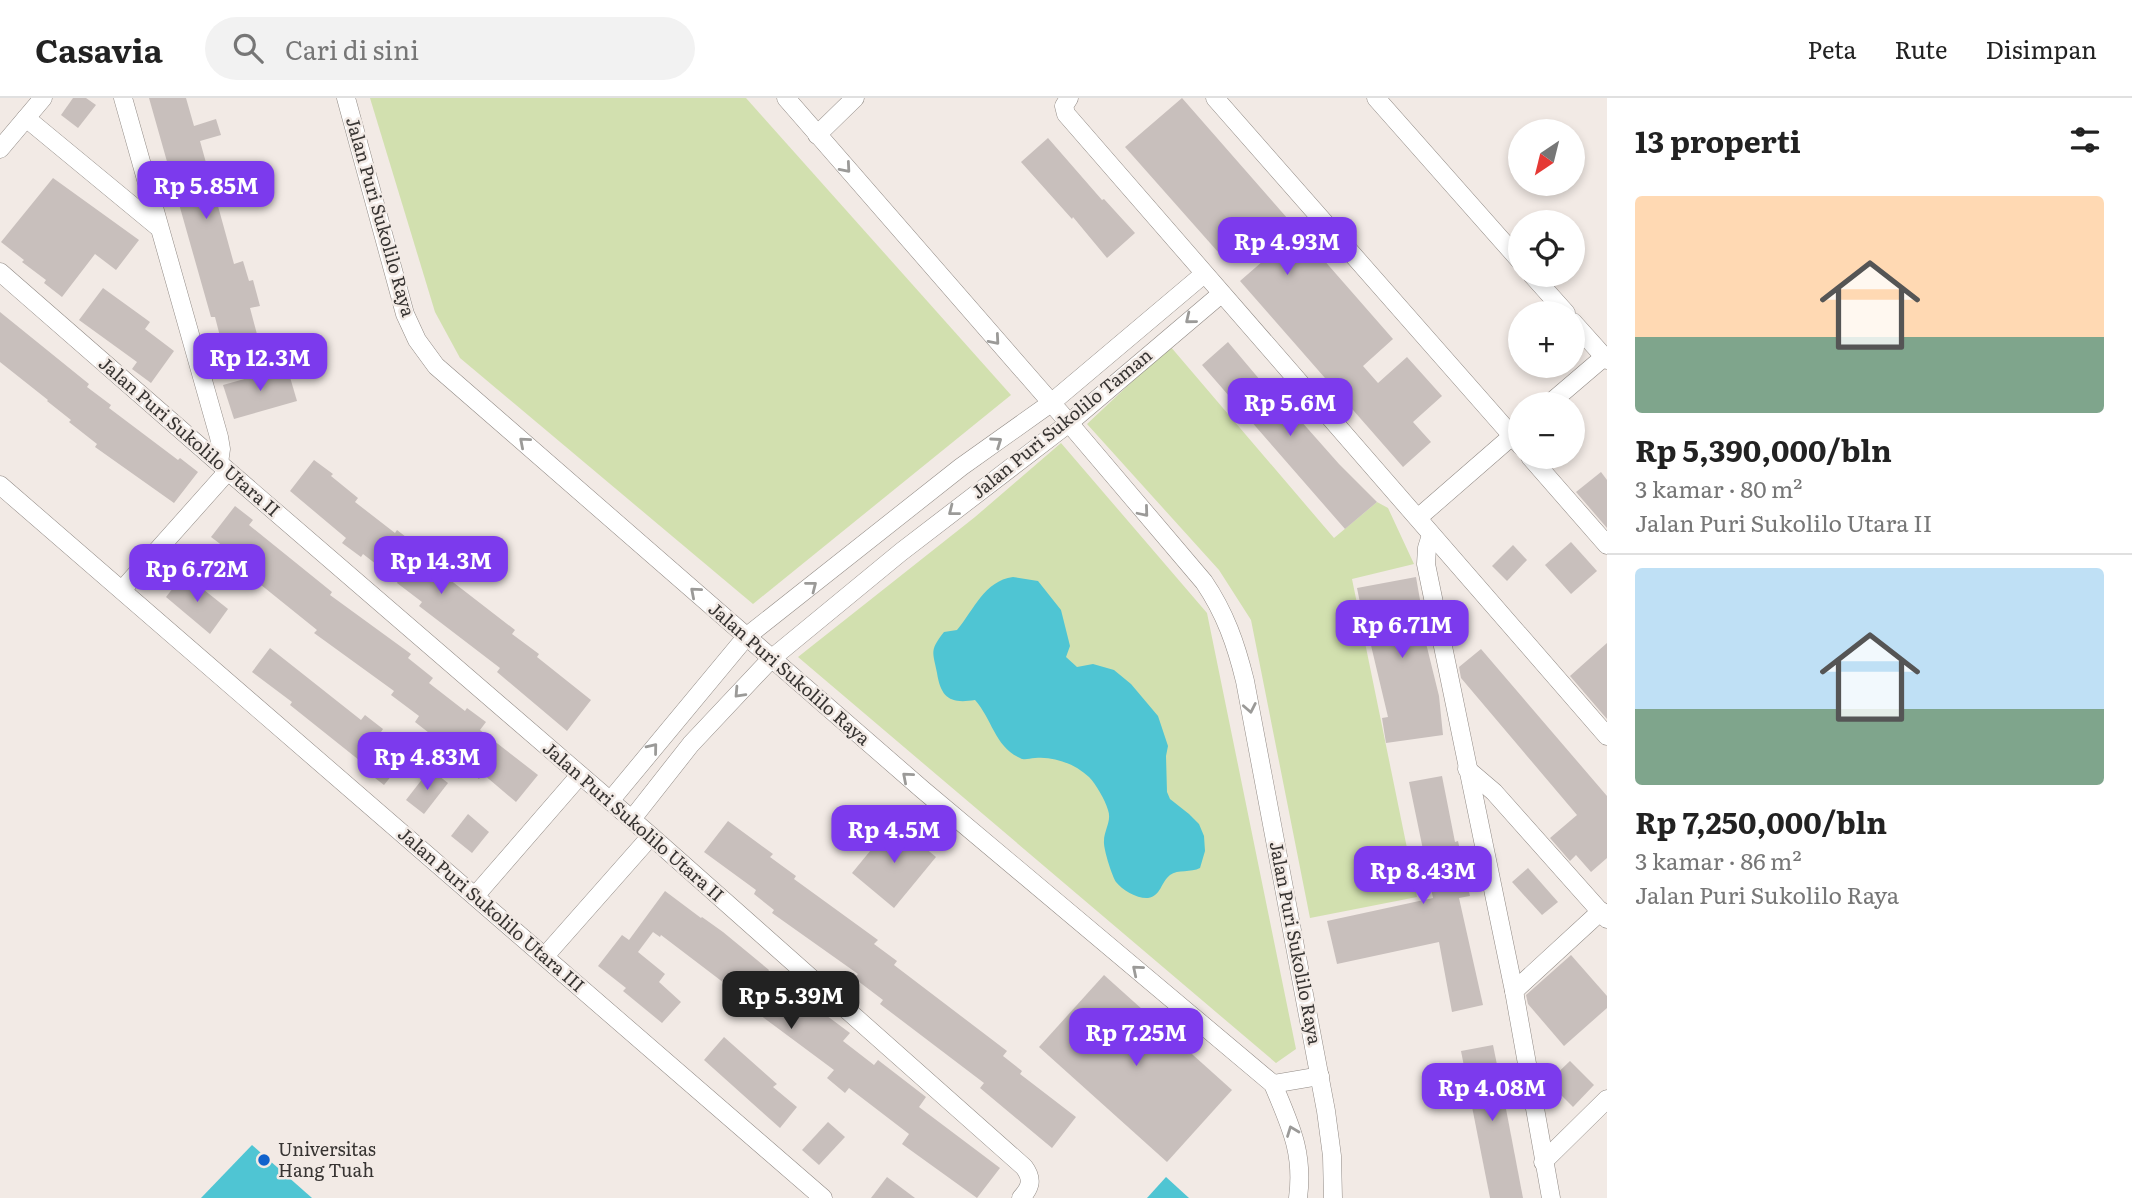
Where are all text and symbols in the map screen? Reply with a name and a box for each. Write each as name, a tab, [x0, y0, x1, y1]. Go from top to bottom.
search box	[205, 17, 695, 80]
text: Casavia	[35, 24, 163, 73]
icon: search	[229, 29, 267, 67]
text: Cari di sini	[285, 29, 419, 68]
text: Peta	[1808, 31, 1857, 66]
text: Rute	[1895, 31, 1947, 66]
text: Disimpan	[1985, 31, 2097, 66]
street label: Jalan Puri Sukolilo Raya	[340, 113, 423, 320]
text: 13 properti	[1635, 118, 1801, 162]
north arrow	[1508, 119, 1586, 196]
map controls	[1508, 119, 1585, 469]
icon: filters	[2066, 121, 2104, 159]
one-way arrow	[838, 160, 850, 173]
pin: Rp 5.85M	[134, 162, 278, 221]
text: Rp 5.85M	[153, 167, 259, 201]
button: locate	[1508, 210, 1585, 287]
pin: Rp 4.93M	[1215, 218, 1359, 277]
text: Rp 4.93M	[1234, 223, 1340, 257]
icon: home	[1807, 242, 1933, 368]
button: +	[1508, 301, 1585, 378]
one-way arrow	[1185, 311, 1197, 324]
one-way arrow	[987, 332, 999, 345]
pin: Rp 12.3M	[188, 334, 332, 393]
text: Rp 12.3M	[209, 339, 311, 373]
street label: Jalan Puri Sukolilo Taman	[965, 341, 1157, 504]
street label: Jalan Puri Sukolilo Utara II	[93, 349, 287, 522]
pin: Rp 5.6M	[1225, 378, 1355, 438]
text: Rp 5.6M	[1244, 384, 1336, 418]
button: −	[1508, 392, 1585, 469]
text: Rp 5,390,000/bln	[1635, 427, 1892, 471]
one-way arrow	[519, 438, 532, 450]
one-way arrow	[989, 438, 1001, 450]
text: 3 kamar · 80 m²	[1635, 471, 1802, 505]
one-way arrow	[949, 503, 961, 516]
one-way arrow	[1136, 504, 1149, 517]
text: Jalan Puri Sukolilo Utara II	[1635, 505, 1932, 539]
pin: Rp 14.3M	[369, 536, 513, 596]
text: Rp 14.3M	[390, 542, 492, 576]
pin: Rp 6.72M	[125, 545, 269, 604]
text: Rp 6.72M	[145, 550, 249, 584]
one-way arrow	[804, 582, 817, 595]
one-way arrow	[690, 588, 703, 600]
street label: Jalan Puri Sukolilo Raya	[703, 595, 877, 751]
pin: Rp 6.71M	[1330, 601, 1474, 660]
text: Rp 6.71M	[1352, 606, 1452, 640]
icon: home	[1807, 614, 1933, 740]
one-way arrow	[735, 685, 747, 698]
one-way arrow	[1242, 702, 1257, 714]
pin: Rp 4.83M	[355, 732, 499, 792]
street label: Jalan Puri Sukolilo Utara II	[537, 734, 731, 907]
text: Rp 4.83M	[374, 738, 480, 772]
one-way arrow	[645, 743, 657, 756]
one-way arrow	[902, 773, 915, 785]
text: Rp 7,250,000/bln	[1635, 799, 1887, 843]
pin: Rp 4.5M	[829, 806, 959, 865]
text: Rp 4.5M	[847, 811, 941, 845]
street label: Jalan Puri Sukolilo Utara III	[393, 820, 591, 998]
street label: Jalan Puri Sukolilo Raya	[1263, 839, 1330, 1047]
text: 3 kamar · 86 m²	[1635, 843, 1802, 877]
pin: Rp 8.43M	[1351, 846, 1495, 906]
text: Rp 8.43M	[1370, 852, 1476, 886]
text: Jalan Puri Sukolilo Raya	[1635, 877, 1899, 911]
one-way arrow	[1133, 966, 1146, 978]
pin: Rp 5.39M	[719, 972, 863, 1031]
text: Rp 5.39M	[738, 977, 844, 1011]
pin: Rp 7.25M	[1064, 1009, 1208, 1068]
text: Rp 7.25M	[1085, 1014, 1187, 1048]
pin: Rp 4.08M	[1420, 1063, 1564, 1123]
text: Rp 4.08M	[1438, 1069, 1546, 1103]
one-way arrow	[1286, 1125, 1300, 1137]
place label: Universitas Hang Tuah	[278, 1135, 376, 1183]
marker: Universitas Hang Tuah	[256, 1152, 272, 1168]

